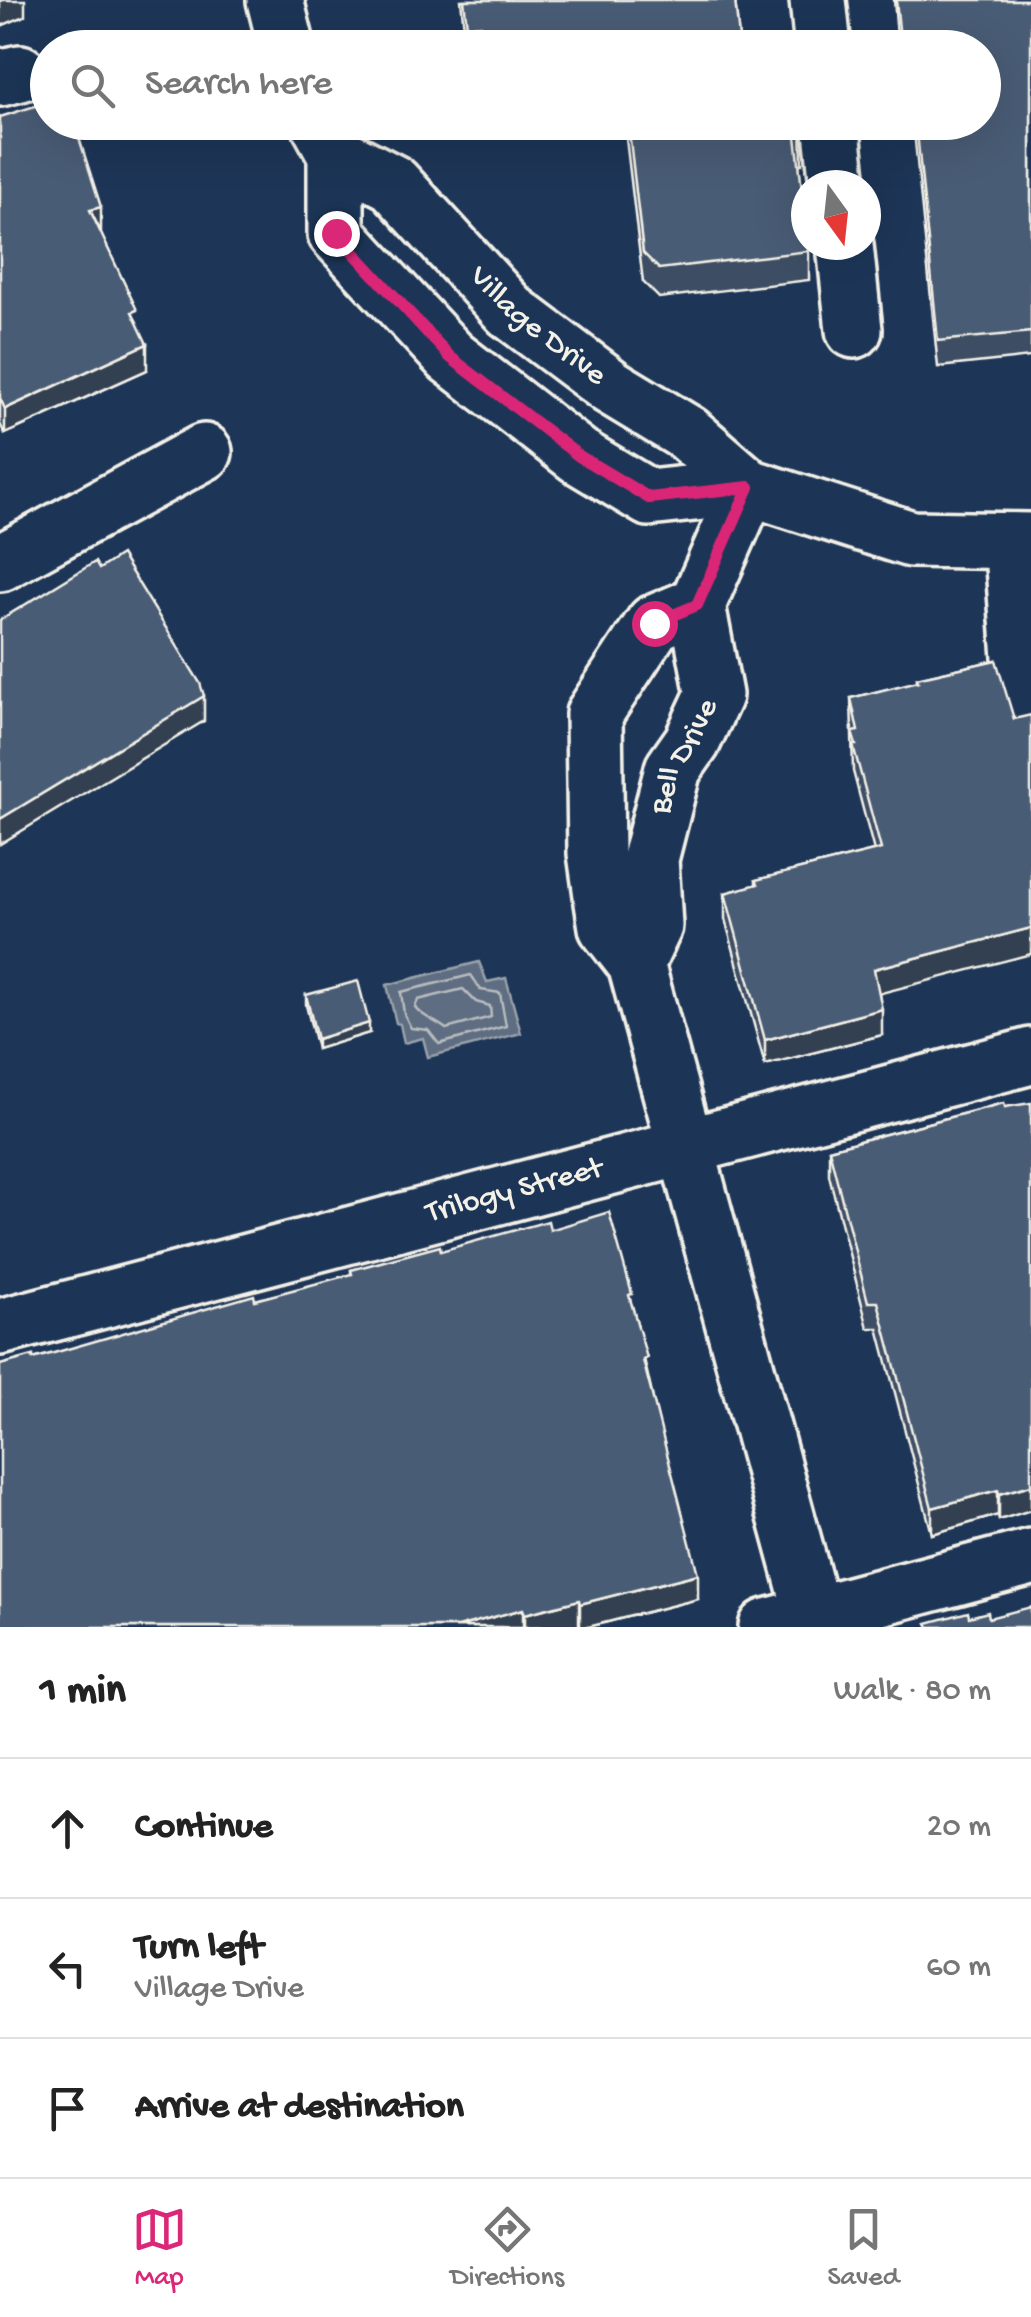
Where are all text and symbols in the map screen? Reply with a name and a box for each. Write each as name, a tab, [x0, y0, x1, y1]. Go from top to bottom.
search box	[30, 30, 1001, 140]
icon: search	[65, 58, 120, 113]
text: Search here	[145, 63, 332, 107]
north arrow	[791, 170, 881, 260]
route end	[314, 211, 360, 257]
street label: Village Drive	[459, 258, 614, 396]
route start	[632, 601, 678, 647]
street label: Bell Drive	[643, 693, 729, 819]
street label: Trilogy Street	[420, 1150, 610, 1234]
text: 1 min	[40, 1668, 126, 1717]
text: Walk · 80 m	[834, 1673, 991, 1711]
icon: ahead	[40, 1801, 95, 1856]
text: Continue	[135, 1806, 273, 1850]
text: 20 m	[927, 1809, 991, 1847]
text: Turn left	[135, 1927, 263, 1971]
icon: left	[40, 1941, 95, 1996]
text: 60 m	[926, 1949, 991, 1987]
text: Village Drive	[135, 1971, 304, 2009]
icon: arrive	[40, 2081, 95, 2136]
text: Arrive at destination	[135, 2086, 464, 2130]
tab: Map	[132, 2202, 187, 2295]
tab: Directions	[450, 2202, 564, 2295]
tab: Saved	[827, 2202, 899, 2295]

